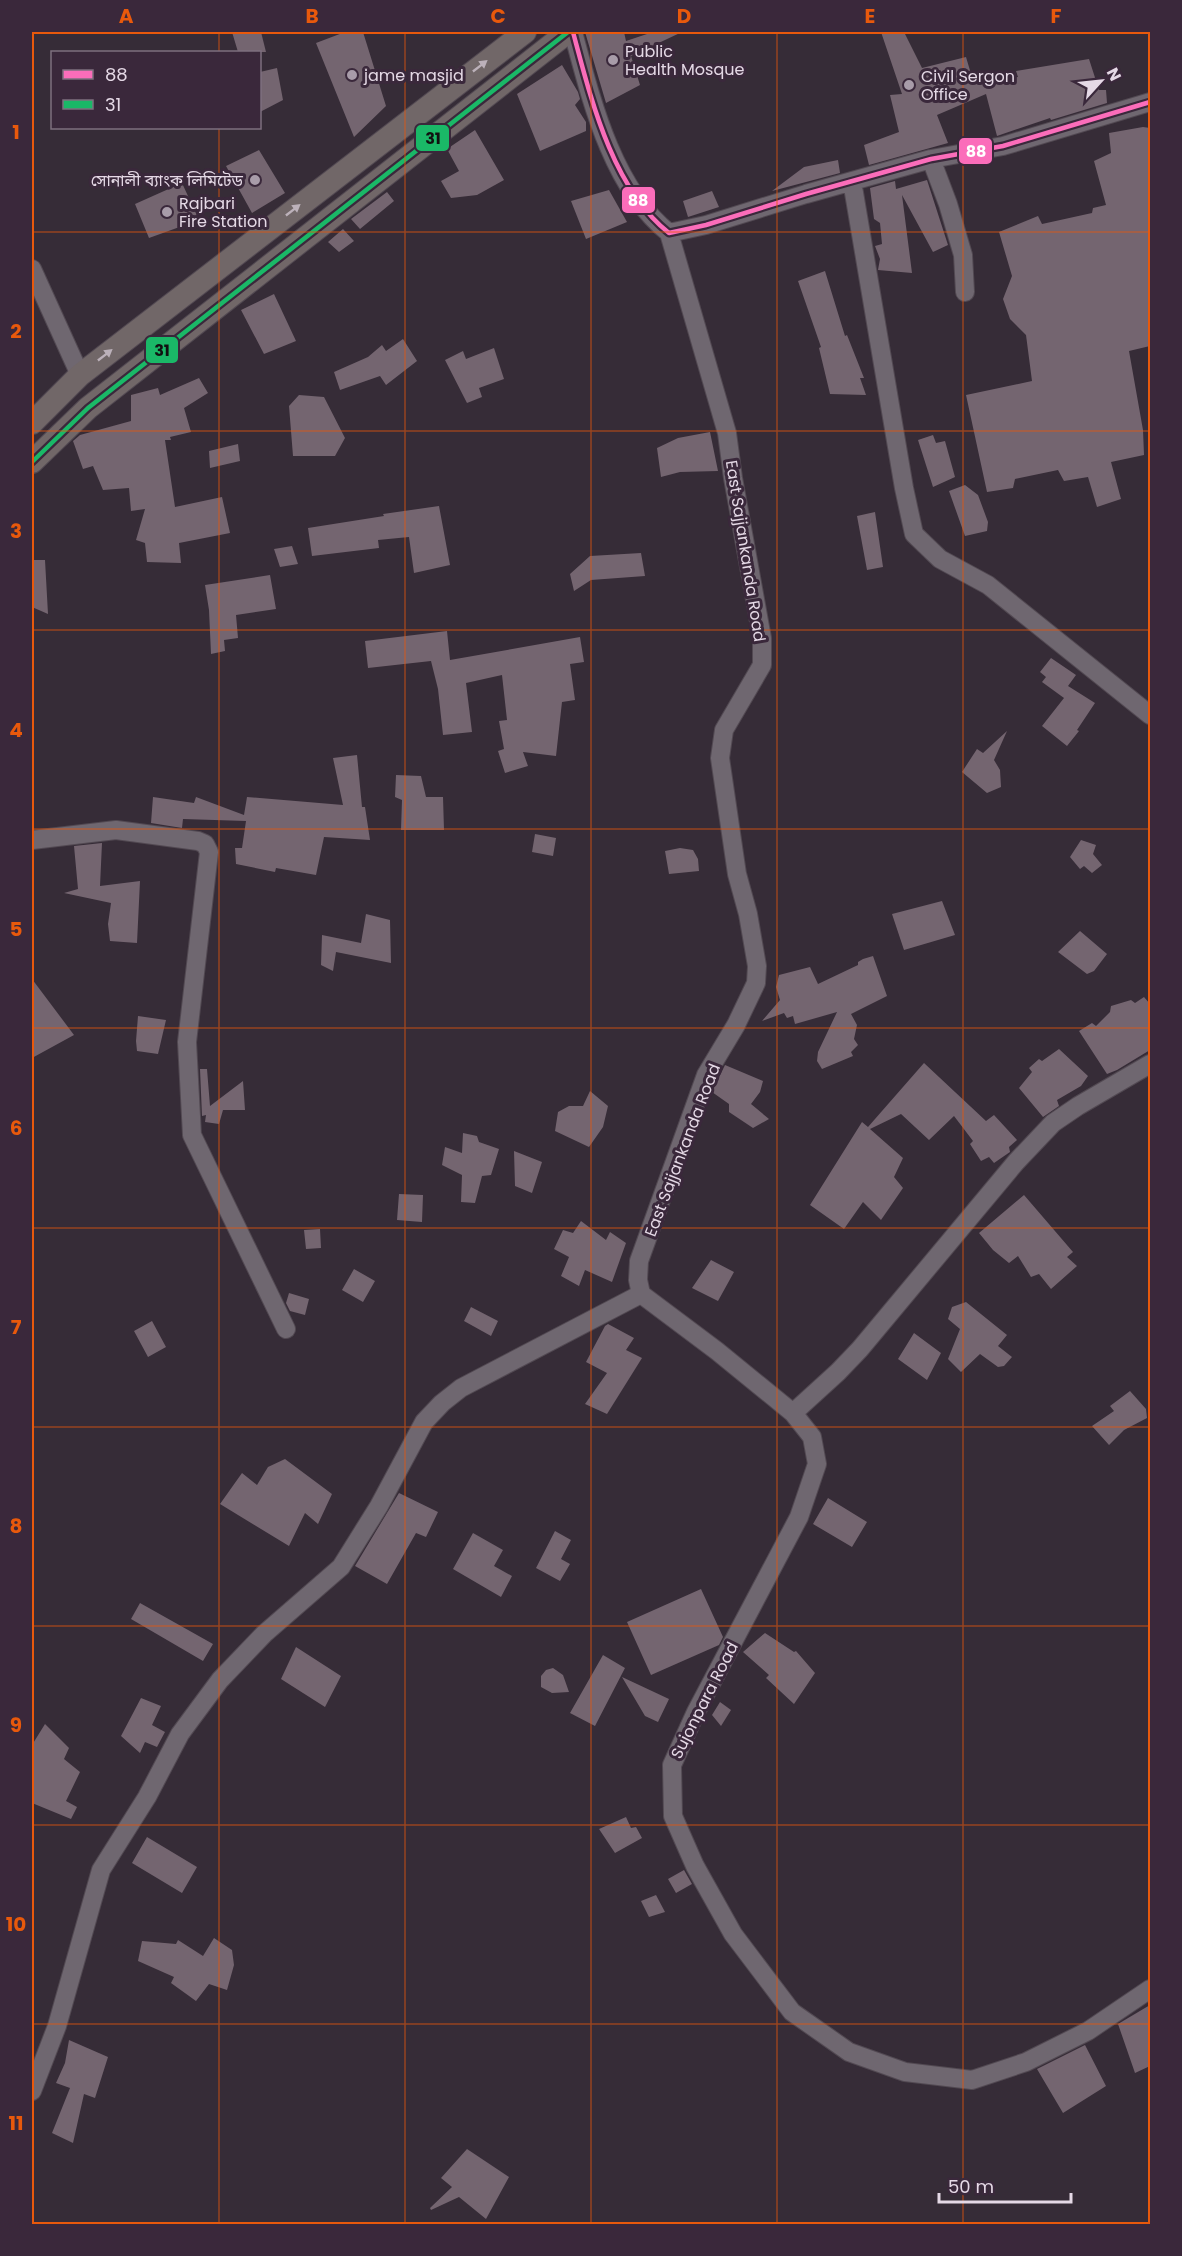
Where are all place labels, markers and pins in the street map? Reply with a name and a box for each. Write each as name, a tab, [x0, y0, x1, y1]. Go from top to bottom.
place label: Public Health Mosque	[625, 40, 745, 81]
marker: Public Health Mosque	[606, 53, 620, 67]
place label: jame masjid	[363, 64, 464, 87]
place label: Civil Sergon Office	[921, 65, 1015, 106]
marker: jame masjid	[345, 68, 359, 82]
marker: Civil Sergon Office	[902, 78, 916, 92]
place label: সোনালী ব্যাংক লিমিটেড	[91, 169, 244, 192]
marker: সোনালী ব্যাংক লিমিটেড	[248, 173, 262, 187]
place label: Rajbari Fire Station	[179, 192, 267, 233]
marker: Rajbari Fire Station	[160, 205, 174, 219]

